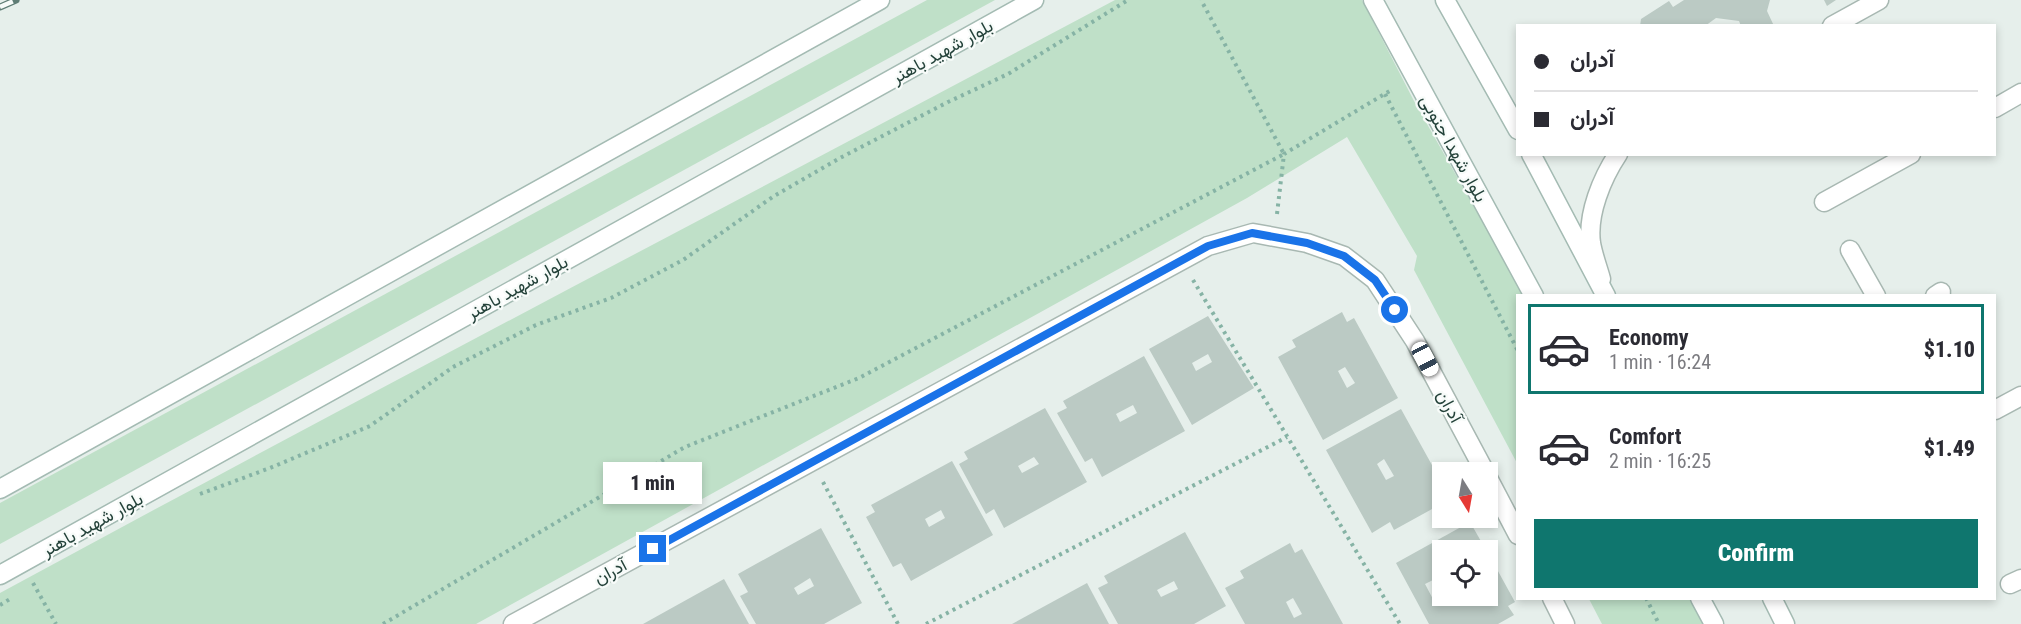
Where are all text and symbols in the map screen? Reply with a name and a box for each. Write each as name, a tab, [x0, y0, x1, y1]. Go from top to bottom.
street label: بلوار شهید باهنر	[887, 15, 997, 89]
text: آدران	[1570, 47, 1614, 72]
street label: بلوار شهدا جنوبی	[1415, 91, 1492, 206]
text: آدران	[1570, 105, 1614, 130]
street label: بلوار شهید باهنر	[462, 251, 572, 325]
route start	[1381, 296, 1408, 323]
icon: car	[1537, 322, 1591, 376]
text: Economy	[1609, 325, 1689, 350]
text: $1.10	[1924, 337, 1975, 362]
car	[1409, 339, 1441, 379]
text: 1 min · 16:24	[1609, 350, 1711, 374]
street label: آدران	[1432, 386, 1468, 428]
icon: car	[1537, 421, 1591, 475]
text: Comfort	[1609, 424, 1682, 449]
text: $1.49	[1924, 436, 1975, 461]
text: 2 min · 16:25	[1609, 449, 1711, 473]
callout: 1 min	[604, 462, 702, 504]
north arrow	[1432, 462, 1498, 528]
map controls	[1432, 462, 1498, 606]
text: 1 min	[630, 471, 675, 495]
street label: بلوار شهید باهنر	[37, 488, 147, 562]
button: Confirm	[1534, 519, 1978, 588]
route end	[639, 535, 666, 562]
button: locate	[1432, 540, 1498, 606]
street label: آدران	[590, 553, 632, 589]

